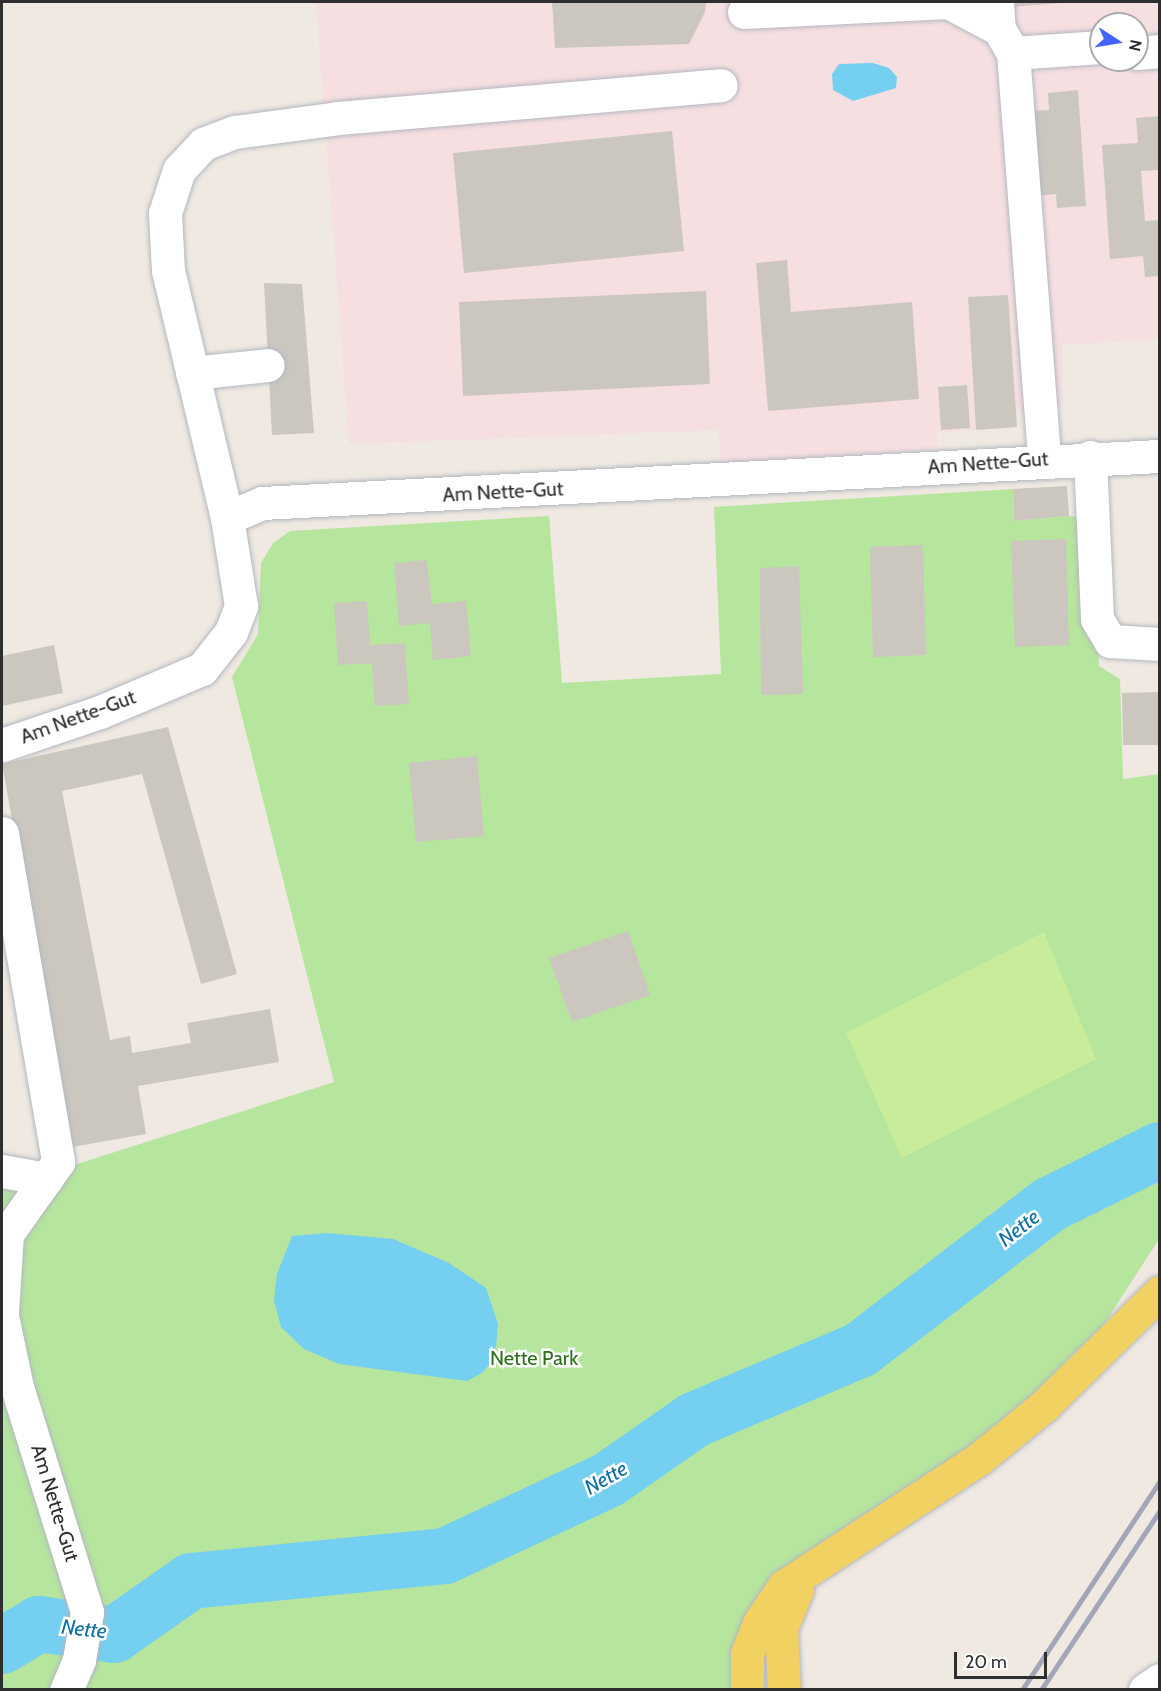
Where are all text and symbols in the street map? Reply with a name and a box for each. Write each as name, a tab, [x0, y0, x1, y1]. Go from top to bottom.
north arrow	[1089, 12, 1149, 72]
text: N	[1125, 38, 1146, 53]
street label: Am Nette-Gut	[927, 447, 1049, 479]
street label: Am Nette-Gut	[442, 477, 564, 507]
street label: Am Nette-Gut	[17, 685, 139, 749]
water label: Nette	[993, 1204, 1045, 1252]
park label: Nette Park	[490, 1346, 578, 1370]
street label: Am Nette-Gut	[26, 1442, 84, 1564]
water label: Nette	[580, 1456, 632, 1500]
water label: Nette	[60, 1614, 108, 1644]
scale bar	[957, 1640, 1050, 1678]
text: 20 m	[965, 1651, 1007, 1673]

